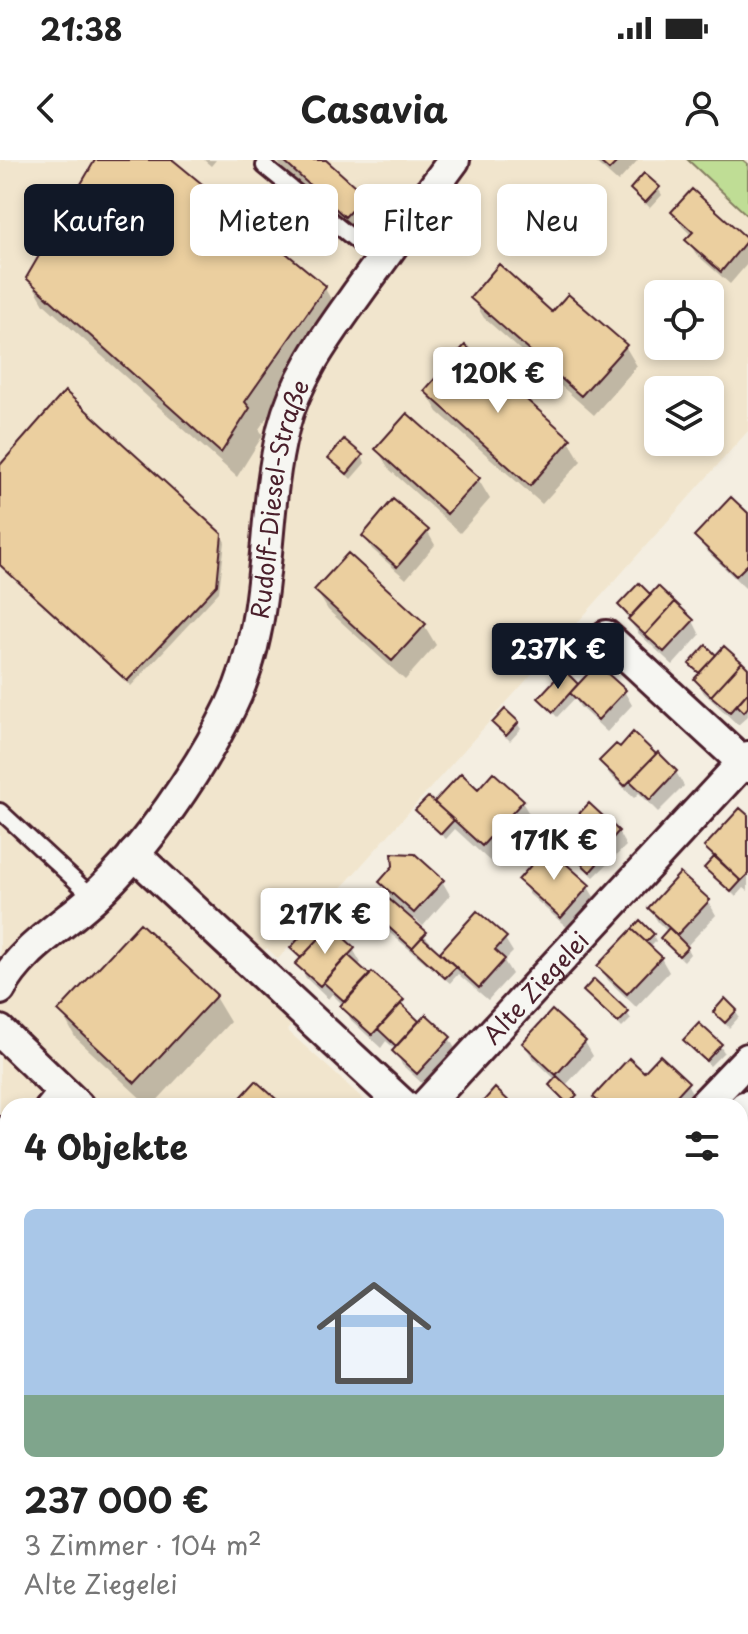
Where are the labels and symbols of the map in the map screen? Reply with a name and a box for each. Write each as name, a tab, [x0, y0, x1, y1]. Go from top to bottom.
pin: 120K €	[433, 347, 563, 415]
street label: Rudolf-Diesel-Straße	[240, 373, 317, 621]
pin: 237K €	[493, 623, 623, 691]
pin: 171K €	[489, 814, 619, 882]
pin: 217K €	[260, 888, 390, 956]
street label: Alte Ziegelei	[474, 923, 596, 1051]

